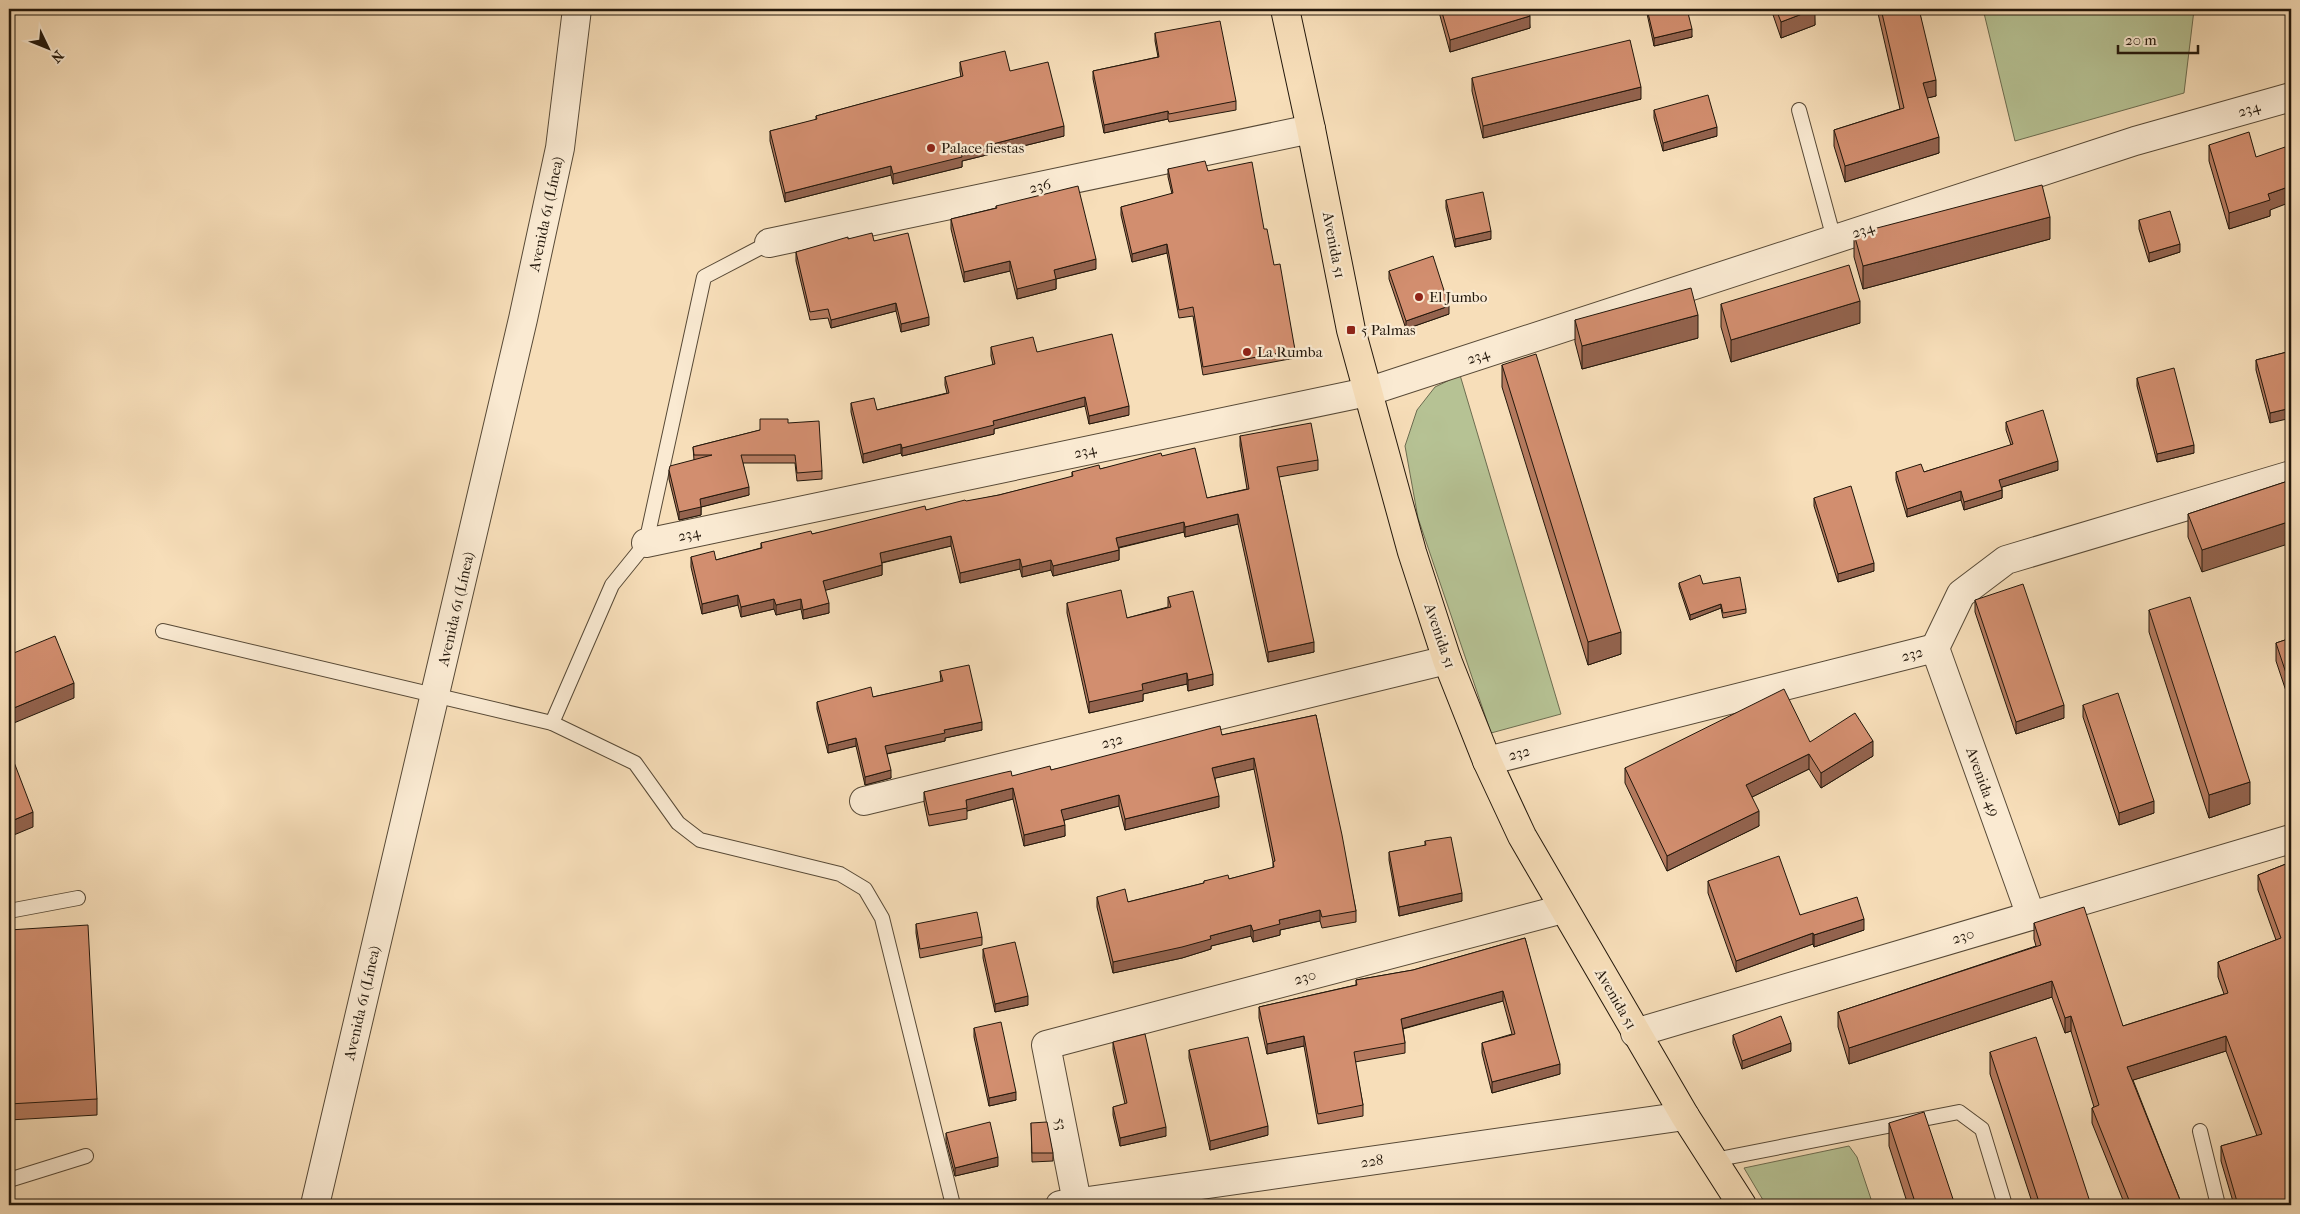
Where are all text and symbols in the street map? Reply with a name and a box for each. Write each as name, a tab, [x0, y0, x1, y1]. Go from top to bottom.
north arrow	[22, 22, 72, 72]
scale bar	[2118, 22, 2198, 54]
text: 20 m	[2125, 31, 2157, 49]
text: N	[47, 47, 67, 66]
street label: 234	[2236, 97, 2263, 121]
place label: Palace fiestas	[941, 139, 1025, 157]
marker: Palace fiestas	[925, 142, 937, 154]
street label: Avenida 61 (Línea)	[525, 155, 567, 274]
street label: 236	[1027, 175, 1053, 197]
street label: Avenida 51	[1319, 209, 1349, 280]
street label: 234	[1849, 218, 1878, 242]
place label: El Jumbo	[1429, 288, 1488, 306]
marker: El Jumbo	[1413, 291, 1425, 303]
place label: 5 Palmas	[1361, 321, 1416, 339]
marker: 5 Palmas	[1345, 324, 1357, 336]
place label: La Rumba	[1257, 343, 1324, 361]
street label: 234	[1464, 344, 1493, 368]
marker: La Rumba	[1241, 346, 1253, 358]
street label: 234	[1072, 440, 1099, 462]
street label: 234	[676, 523, 703, 545]
street label: Avenida 61 (Línea)	[434, 550, 478, 669]
street label: Avenida 51	[1420, 600, 1459, 671]
street label: 232	[1899, 643, 1925, 665]
street label: 232	[1099, 730, 1125, 752]
street label: 232	[1506, 742, 1532, 764]
street label: Avenida 49	[1962, 744, 2004, 819]
street label: 230	[1950, 924, 1976, 948]
street label: Avenida 61 (Línea)	[340, 944, 384, 1063]
street label: 230	[1292, 965, 1318, 989]
street label: Avenida 51	[1591, 965, 1641, 1033]
street label: 53	[1051, 1116, 1071, 1132]
street label: 228	[1359, 1150, 1385, 1172]

